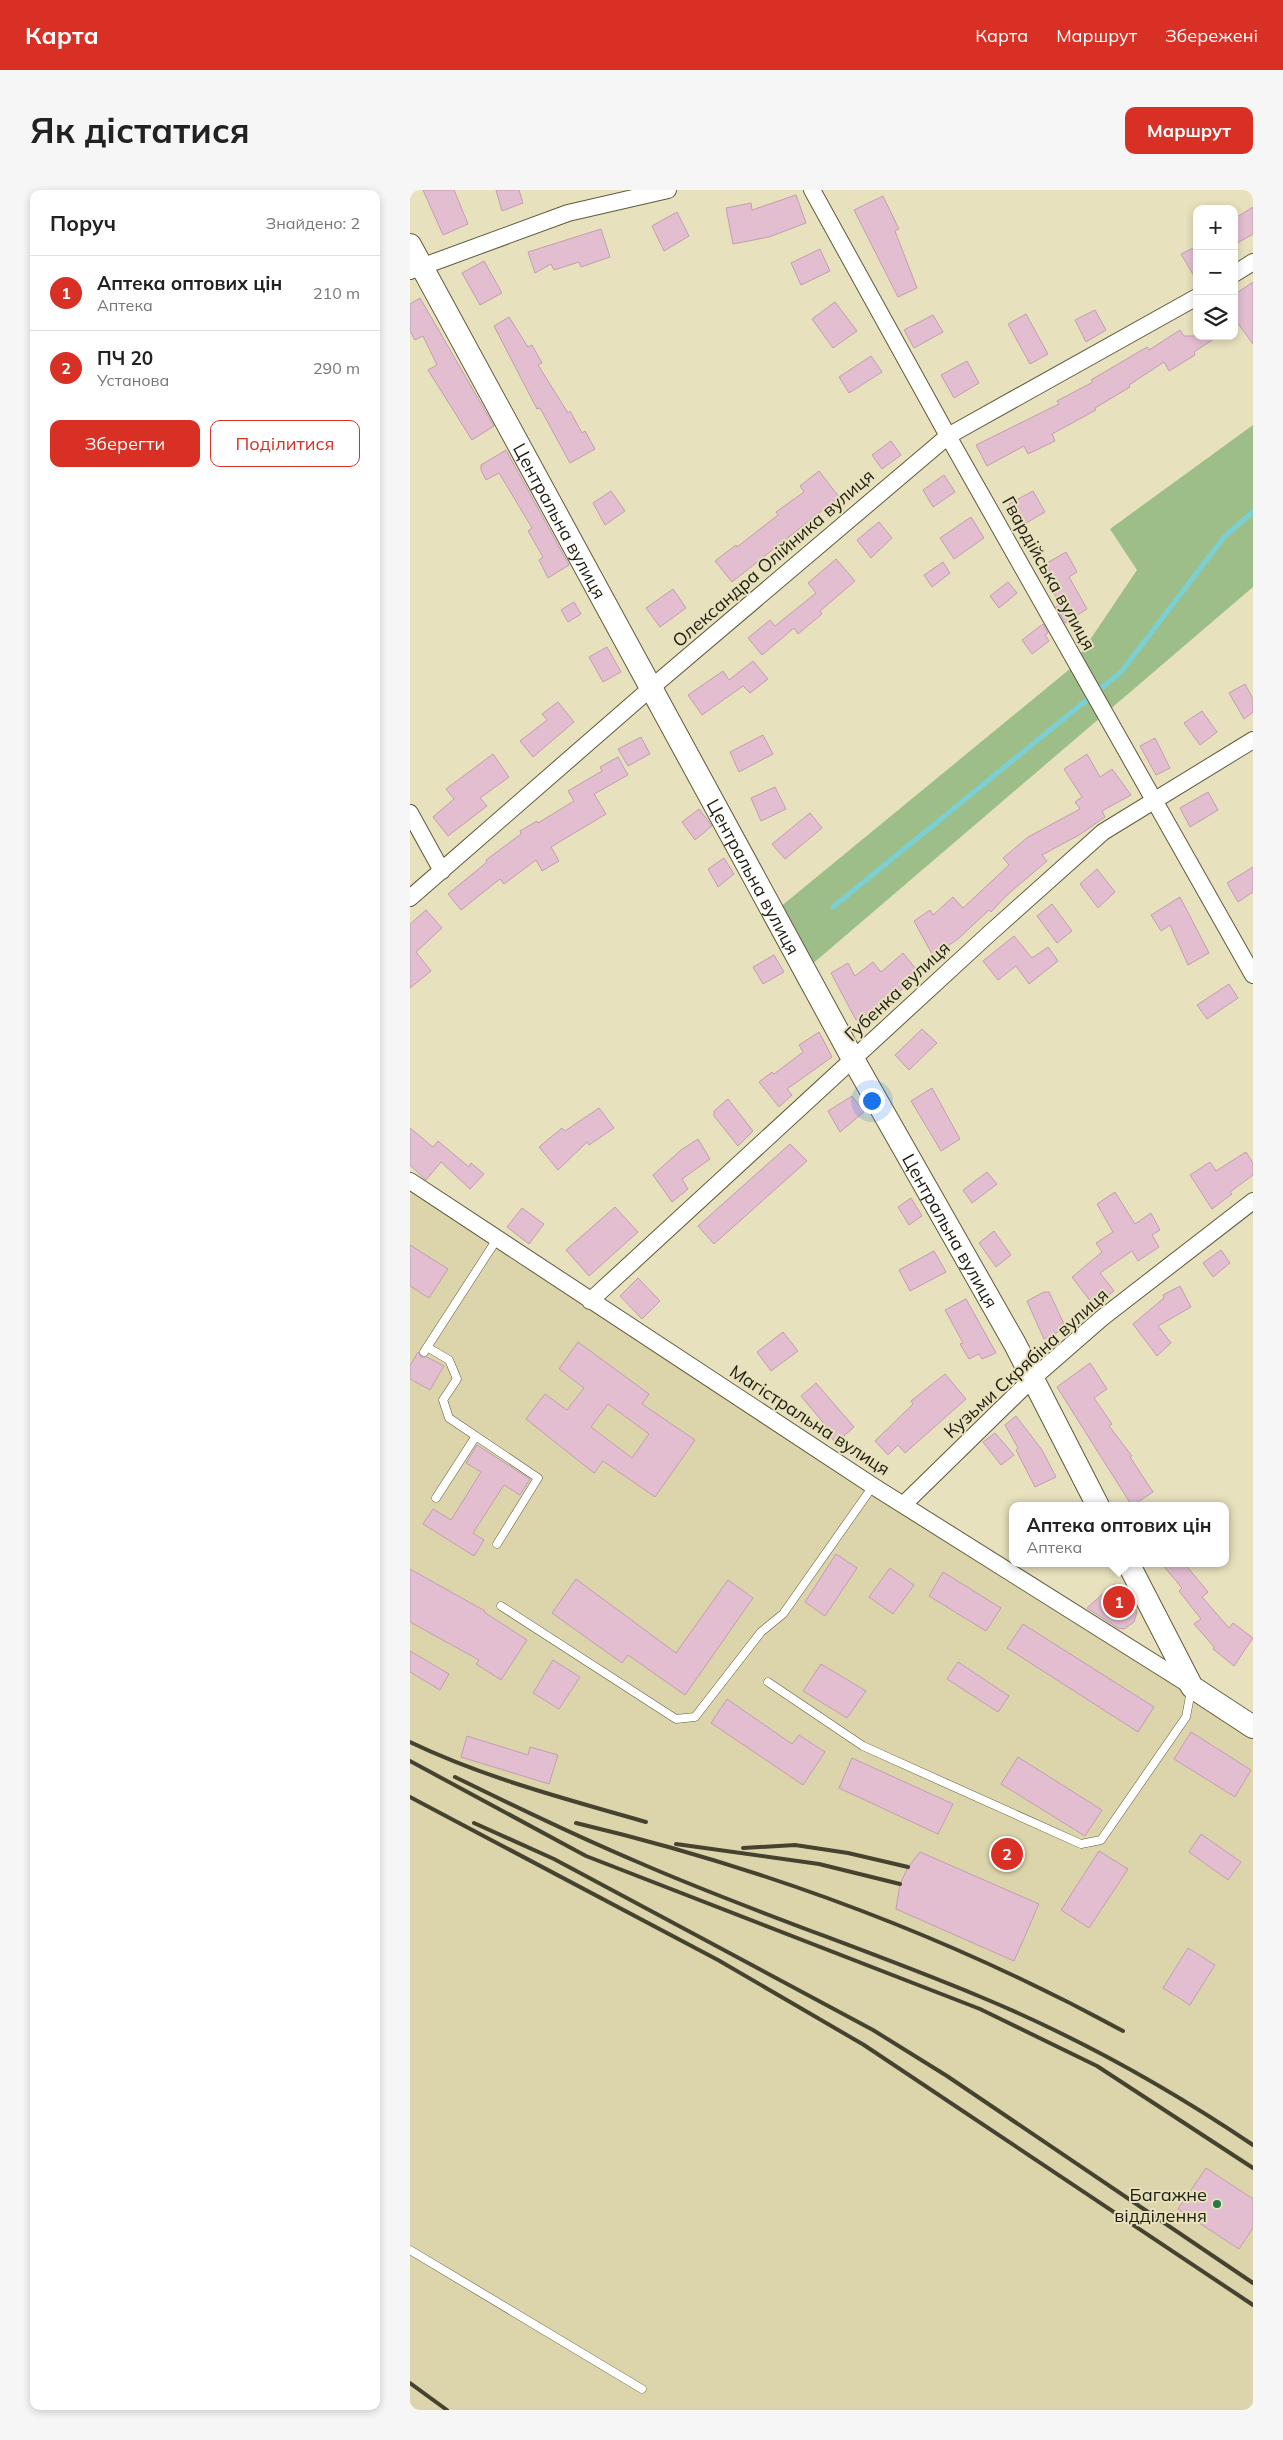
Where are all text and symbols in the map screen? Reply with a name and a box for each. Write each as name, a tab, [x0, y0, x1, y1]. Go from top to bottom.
text: Карта	[25, 20, 99, 50]
text: Карта	[975, 24, 1028, 47]
text: Маршрут	[1056, 24, 1137, 47]
text: Збережені	[1165, 24, 1258, 47]
button: Маршрут	[1125, 107, 1253, 154]
text: Як дістатися	[30, 108, 250, 152]
map controls	[1193, 205, 1238, 340]
button: +	[1193, 205, 1238, 250]
text: Поруч	[50, 210, 116, 236]
text: Знайдено: 2	[266, 213, 360, 233]
button: −	[1193, 250, 1238, 295]
text: Аптека оптових цін	[97, 271, 282, 295]
text: 1	[61, 283, 71, 303]
text: 210 m	[313, 283, 360, 303]
text: Аптека	[97, 295, 153, 315]
button: layers	[1193, 295, 1238, 340]
text: ПЧ 20	[97, 346, 153, 370]
text: 2	[61, 358, 71, 378]
text: 290 m	[313, 358, 360, 378]
text: Установа	[97, 370, 169, 390]
button: Зберегти	[50, 420, 200, 467]
button: Поділитися	[210, 420, 360, 467]
street label: Центральна вулиця	[508, 439, 612, 603]
street label: Олександра Олійника вулиця	[667, 464, 879, 652]
street label: Гвардійська вулиця	[997, 492, 1101, 654]
street label: Центральна вулиця	[702, 795, 805, 958]
street label: Губенка вулиця	[839, 936, 955, 1046]
your location	[859, 1088, 885, 1114]
street label: Центральна вулиця	[898, 1149, 1003, 1312]
street label: Кузьми Скрябіна вулиця	[939, 1283, 1113, 1443]
street label: Магістральна вулиця	[726, 1360, 894, 1480]
popup	[1009, 1502, 1229, 1567]
text: Аптека оптових цін	[1026, 1513, 1212, 1537]
text: Аптека	[1026, 1537, 1082, 1557]
pin: 1	[1103, 1583, 1135, 1621]
pin: 2	[991, 1835, 1023, 1873]
place label: Багажне відділення	[1114, 2183, 1207, 2227]
marker: Багажне відділення	[1211, 2198, 1223, 2210]

